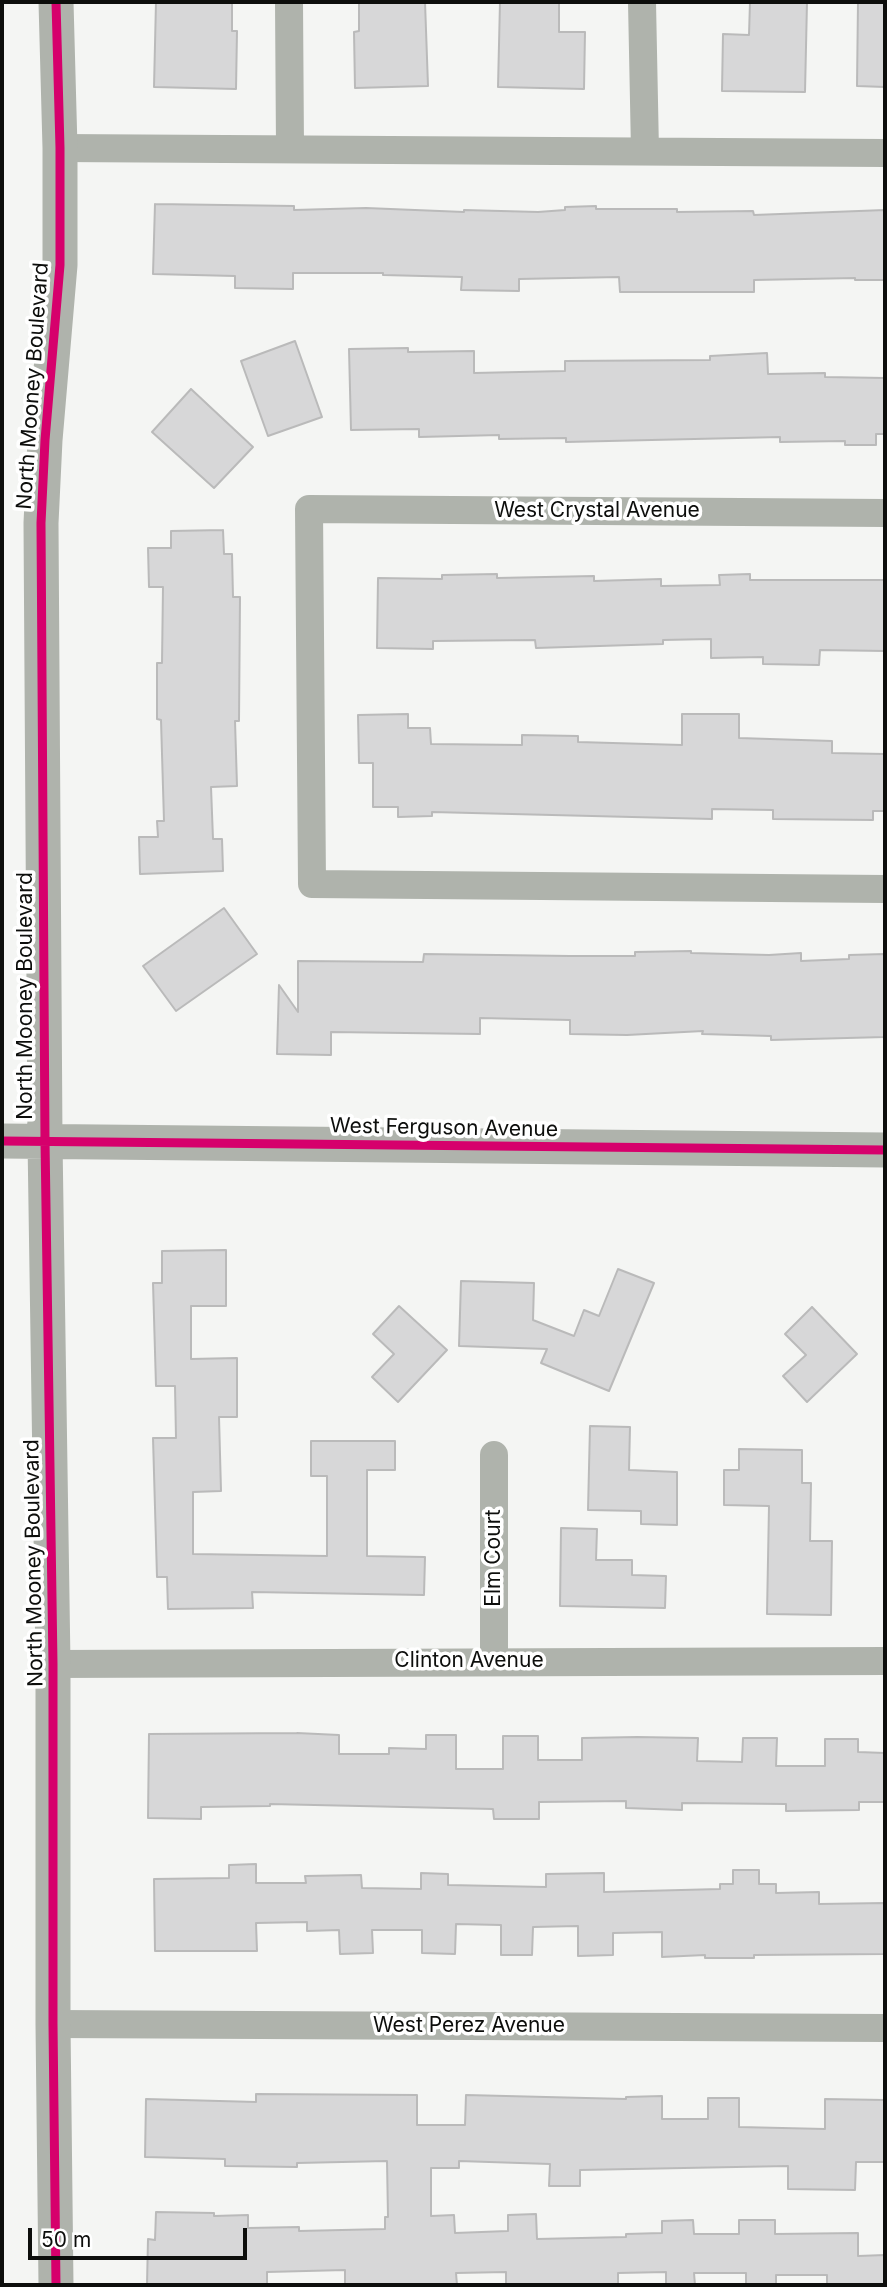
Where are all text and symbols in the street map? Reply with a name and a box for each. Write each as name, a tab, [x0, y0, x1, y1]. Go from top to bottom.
street label: North Mooney Boulevard	[12, 262, 54, 510]
street label: West Crystal Avenue	[494, 498, 700, 524]
street label: North Mooney Boulevard	[13, 872, 39, 1120]
street label: West Ferguson Avenue	[330, 1113, 558, 1143]
street label: North Mooney Boulevard	[19, 1439, 49, 1687]
street label: Elm Court	[481, 1509, 507, 1607]
street label: Clinton Avenue	[394, 1648, 544, 1674]
street label: West Perez Avenue	[373, 2013, 565, 2039]
scale bar	[32, 2214, 250, 2258]
text: 50 m	[41, 2227, 91, 2252]

